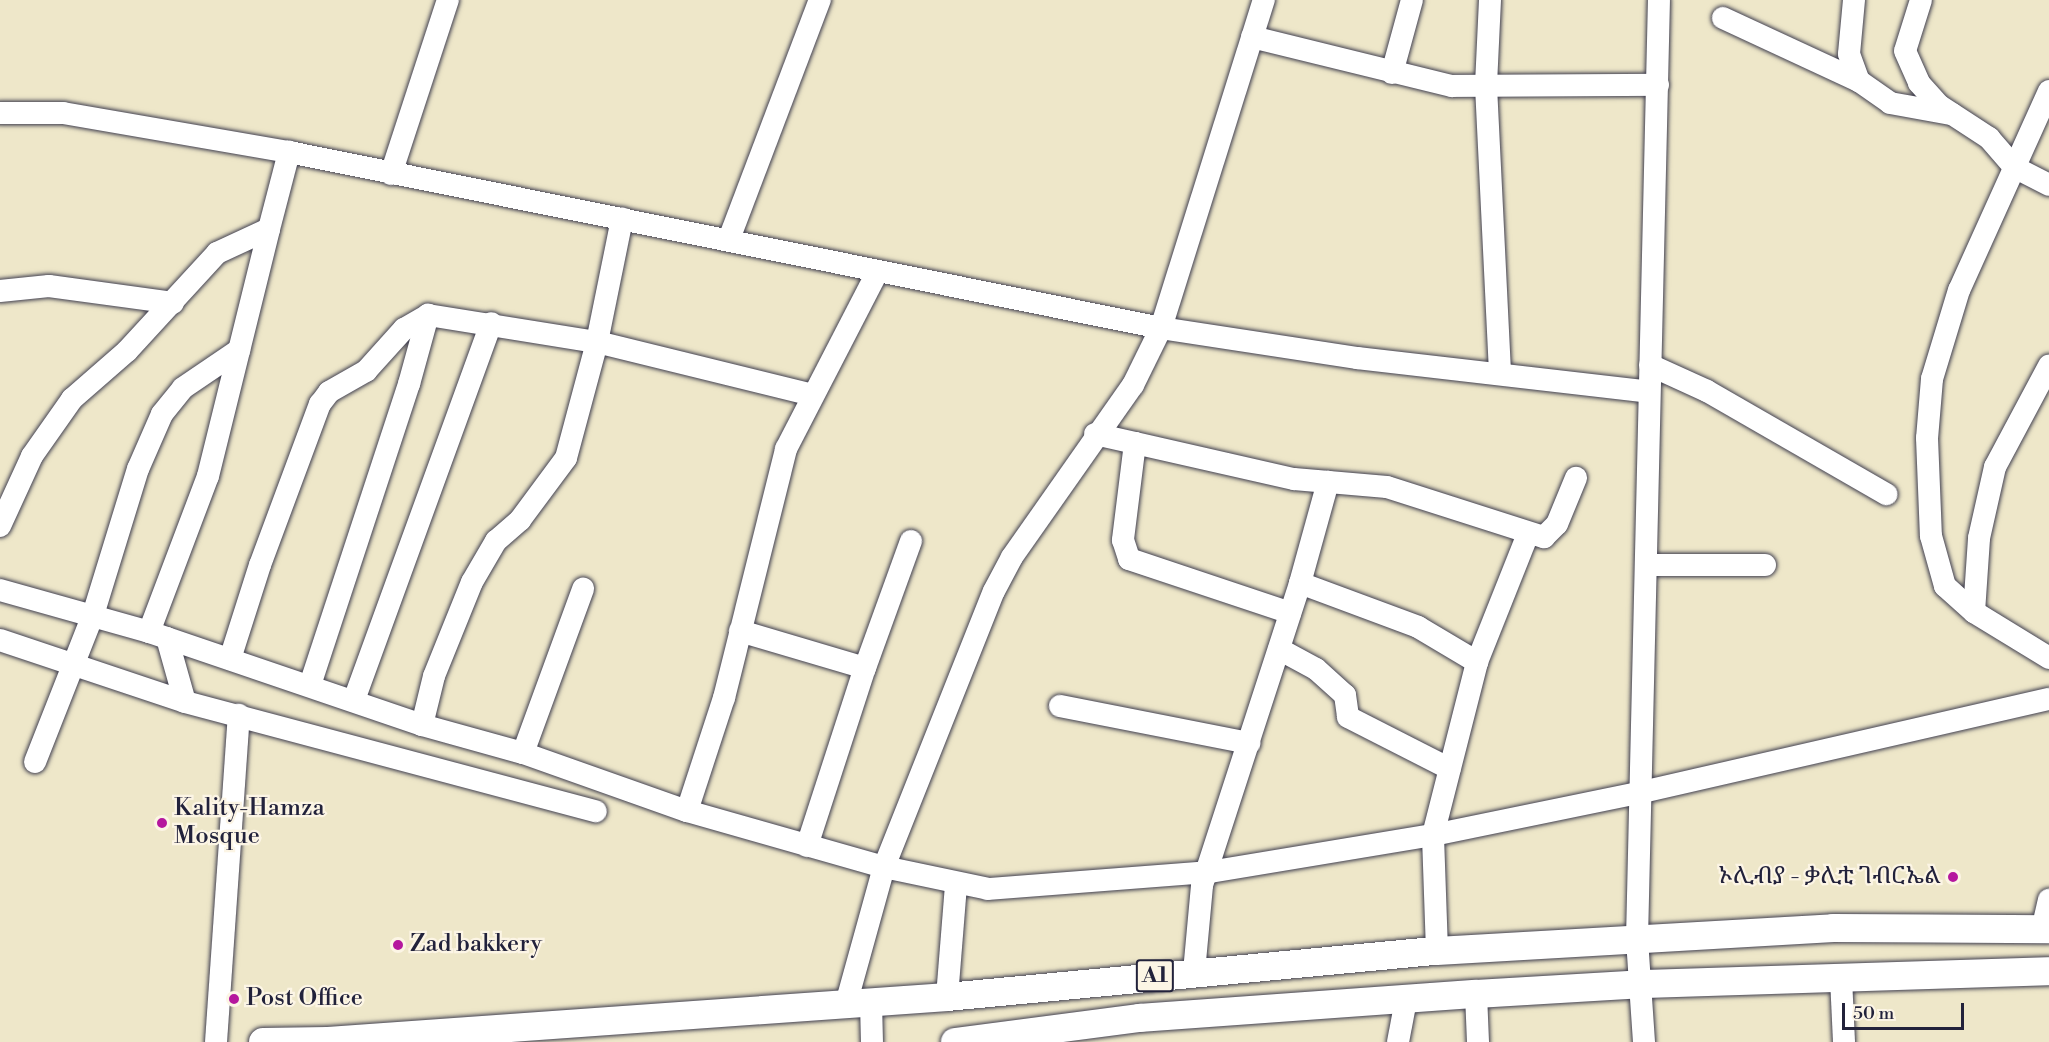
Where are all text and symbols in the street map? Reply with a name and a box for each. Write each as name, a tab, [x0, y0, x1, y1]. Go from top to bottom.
place label: Kality-Hamza Mosque	[174, 795, 325, 851]
marker: Kality-Hamza Mosque	[155, 816, 169, 830]
place label: ኦሊብያ - ቃሊቲ ገብርኤል	[1718, 863, 1941, 891]
marker: ኦሊብያ - ቃሊቲ ገብርኤል	[1946, 870, 1960, 884]
place label: Zad bakkery	[410, 931, 542, 959]
marker: Zad bakkery	[391, 938, 405, 952]
road number: A1	[1136, 957, 1174, 995]
place label: Post Office	[246, 985, 363, 1013]
scale bar	[1845, 991, 1966, 1029]
marker: Post Office	[227, 992, 241, 1006]
text: 50 m	[1853, 1002, 1894, 1025]

